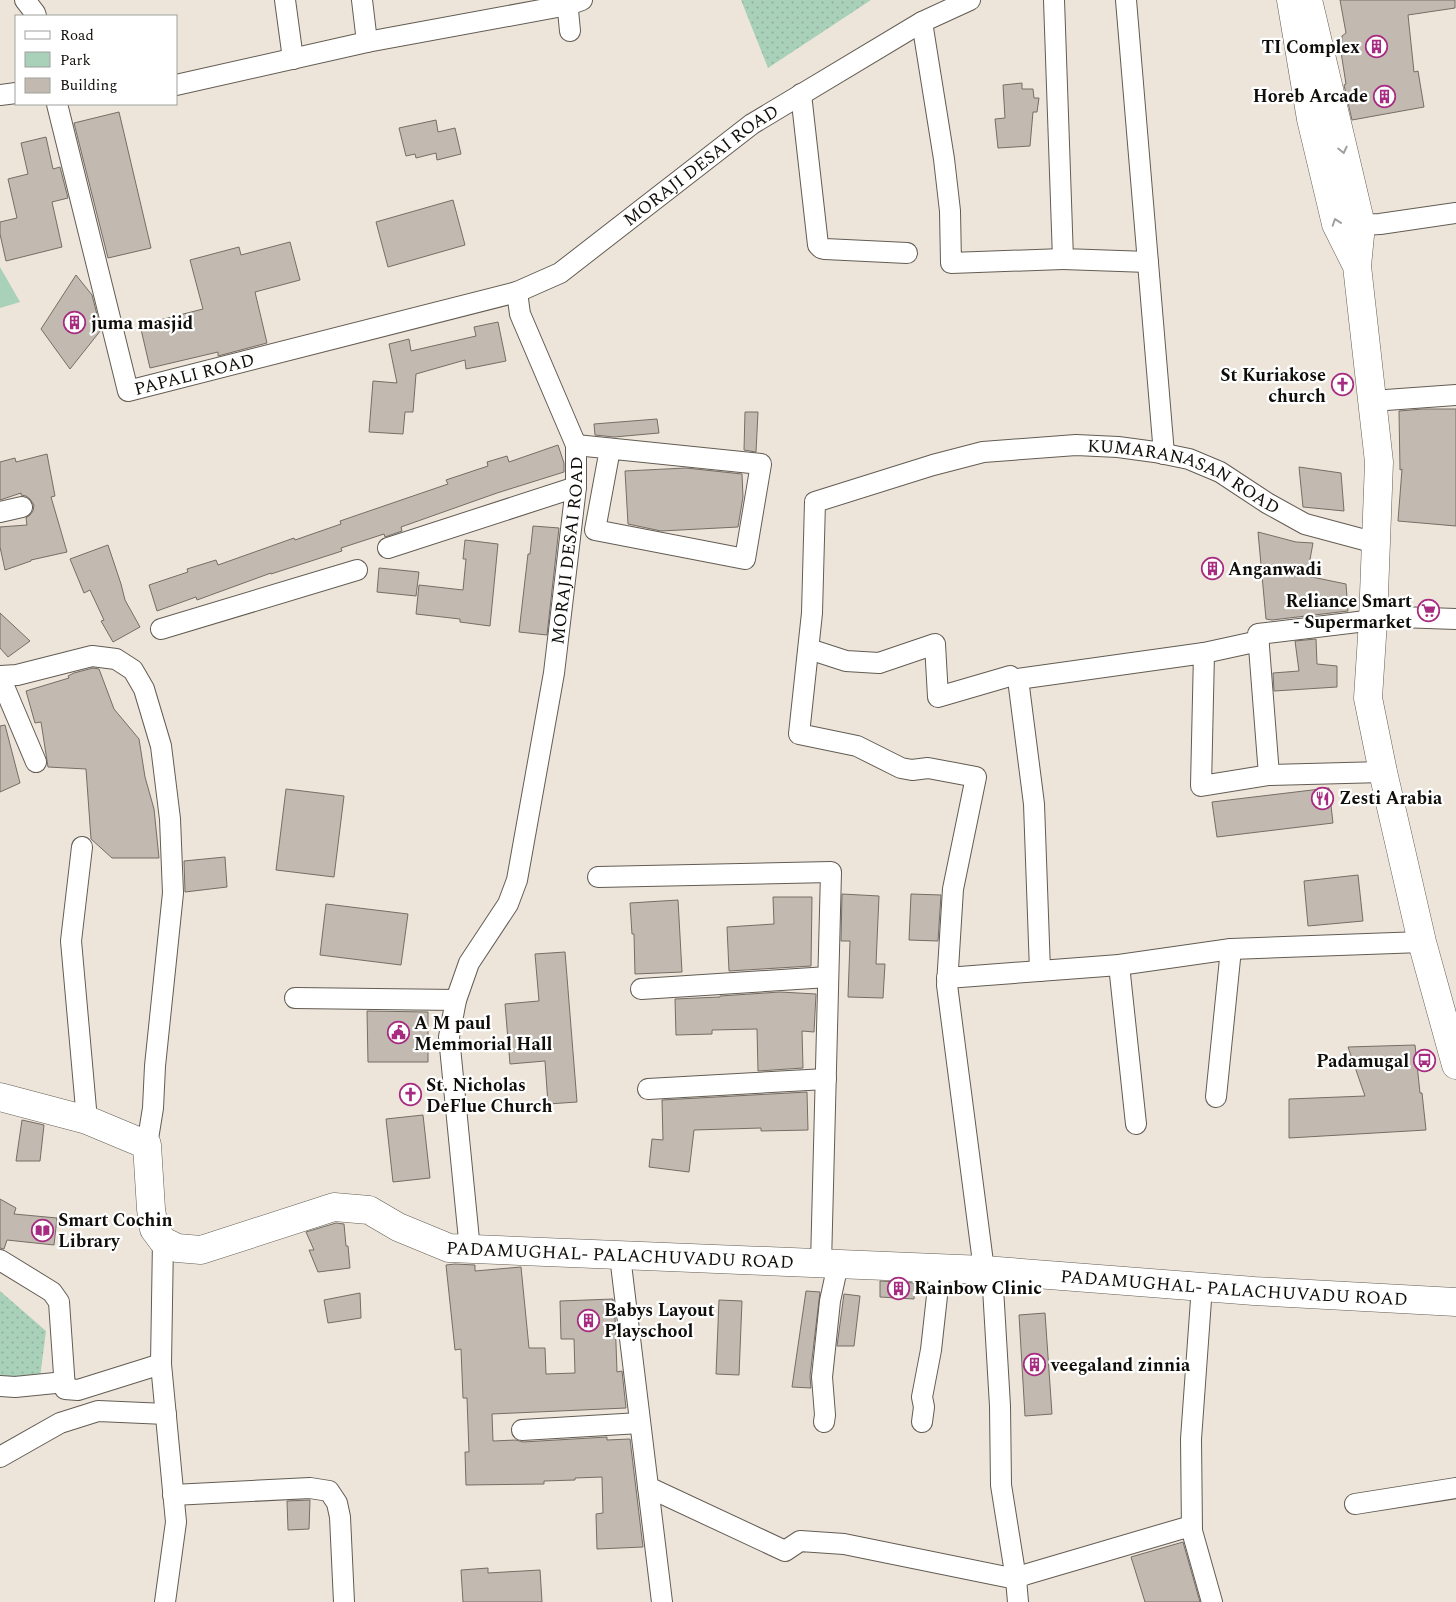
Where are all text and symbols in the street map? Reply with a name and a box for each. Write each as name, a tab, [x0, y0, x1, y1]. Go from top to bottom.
legend	[15, 15, 178, 105]
text: Road	[60, 24, 94, 47]
place label: TI Complex	[1261, 34, 1360, 61]
building icon: TI Complex	[1364, 35, 1388, 59]
text: Park	[60, 49, 91, 72]
text: Building	[60, 74, 117, 97]
place label: Horeb Arcade	[1253, 83, 1368, 110]
building icon: Horeb Arcade	[1372, 84, 1396, 108]
street label: MORAJI DESAI ROAD	[618, 98, 784, 233]
one-way arrow	[1337, 145, 1348, 154]
one-way arrow	[1332, 218, 1342, 226]
place label: juma masjid	[91, 310, 194, 337]
building icon: juma masjid	[63, 311, 87, 335]
street label: PAPALI ROAD	[131, 346, 257, 403]
place label: St Kuriakose church	[1220, 362, 1326, 410]
church icon: St Kuriakose church	[1330, 373, 1354, 397]
street label: KUMARANASAN ROAD	[1087, 433, 1285, 522]
street label: MORAJI DESAI ROAD	[544, 456, 590, 646]
place label: Anganwadi	[1228, 556, 1322, 583]
building icon: Anganwadi	[1200, 557, 1224, 581]
place label: Reliance Smart - Supermarket	[1285, 588, 1412, 636]
supermarket icon: Reliance Smart - Supermarket	[1416, 599, 1440, 623]
place label: Zesti Arabia	[1339, 785, 1443, 812]
restaurant icon: Zesti Arabia	[1311, 786, 1335, 810]
place label: A M paul Memmorial Hall	[414, 1010, 553, 1058]
public building icon: A M paul Memmorial Hall	[386, 1021, 410, 1045]
place label: Padamugal	[1316, 1048, 1409, 1075]
bus stop icon: Padamugal	[1413, 1049, 1437, 1073]
place label: St. Nicholas DeFlue Church	[426, 1072, 553, 1120]
church icon: St. Nicholas DeFlue Church	[398, 1083, 422, 1107]
place label: Smart Cochin Library	[58, 1207, 173, 1255]
library icon: Smart Cochin Library	[30, 1218, 54, 1242]
street label: PADAMUGHAL- PALACHUVADU ROAD	[446, 1235, 795, 1276]
street label: PADAMUGHAL- PALACHUVADU ROAD	[1059, 1263, 1408, 1313]
place label: Rainbow Clinic	[914, 1275, 1042, 1302]
building icon: Rainbow Clinic	[886, 1276, 910, 1300]
place label: Babys Layout Playschool	[604, 1297, 715, 1345]
building icon: Babys Layout Playschool	[576, 1308, 600, 1332]
place label: veegaland zinnia	[1050, 1352, 1191, 1379]
building icon: veegaland zinnia	[1023, 1353, 1047, 1377]

